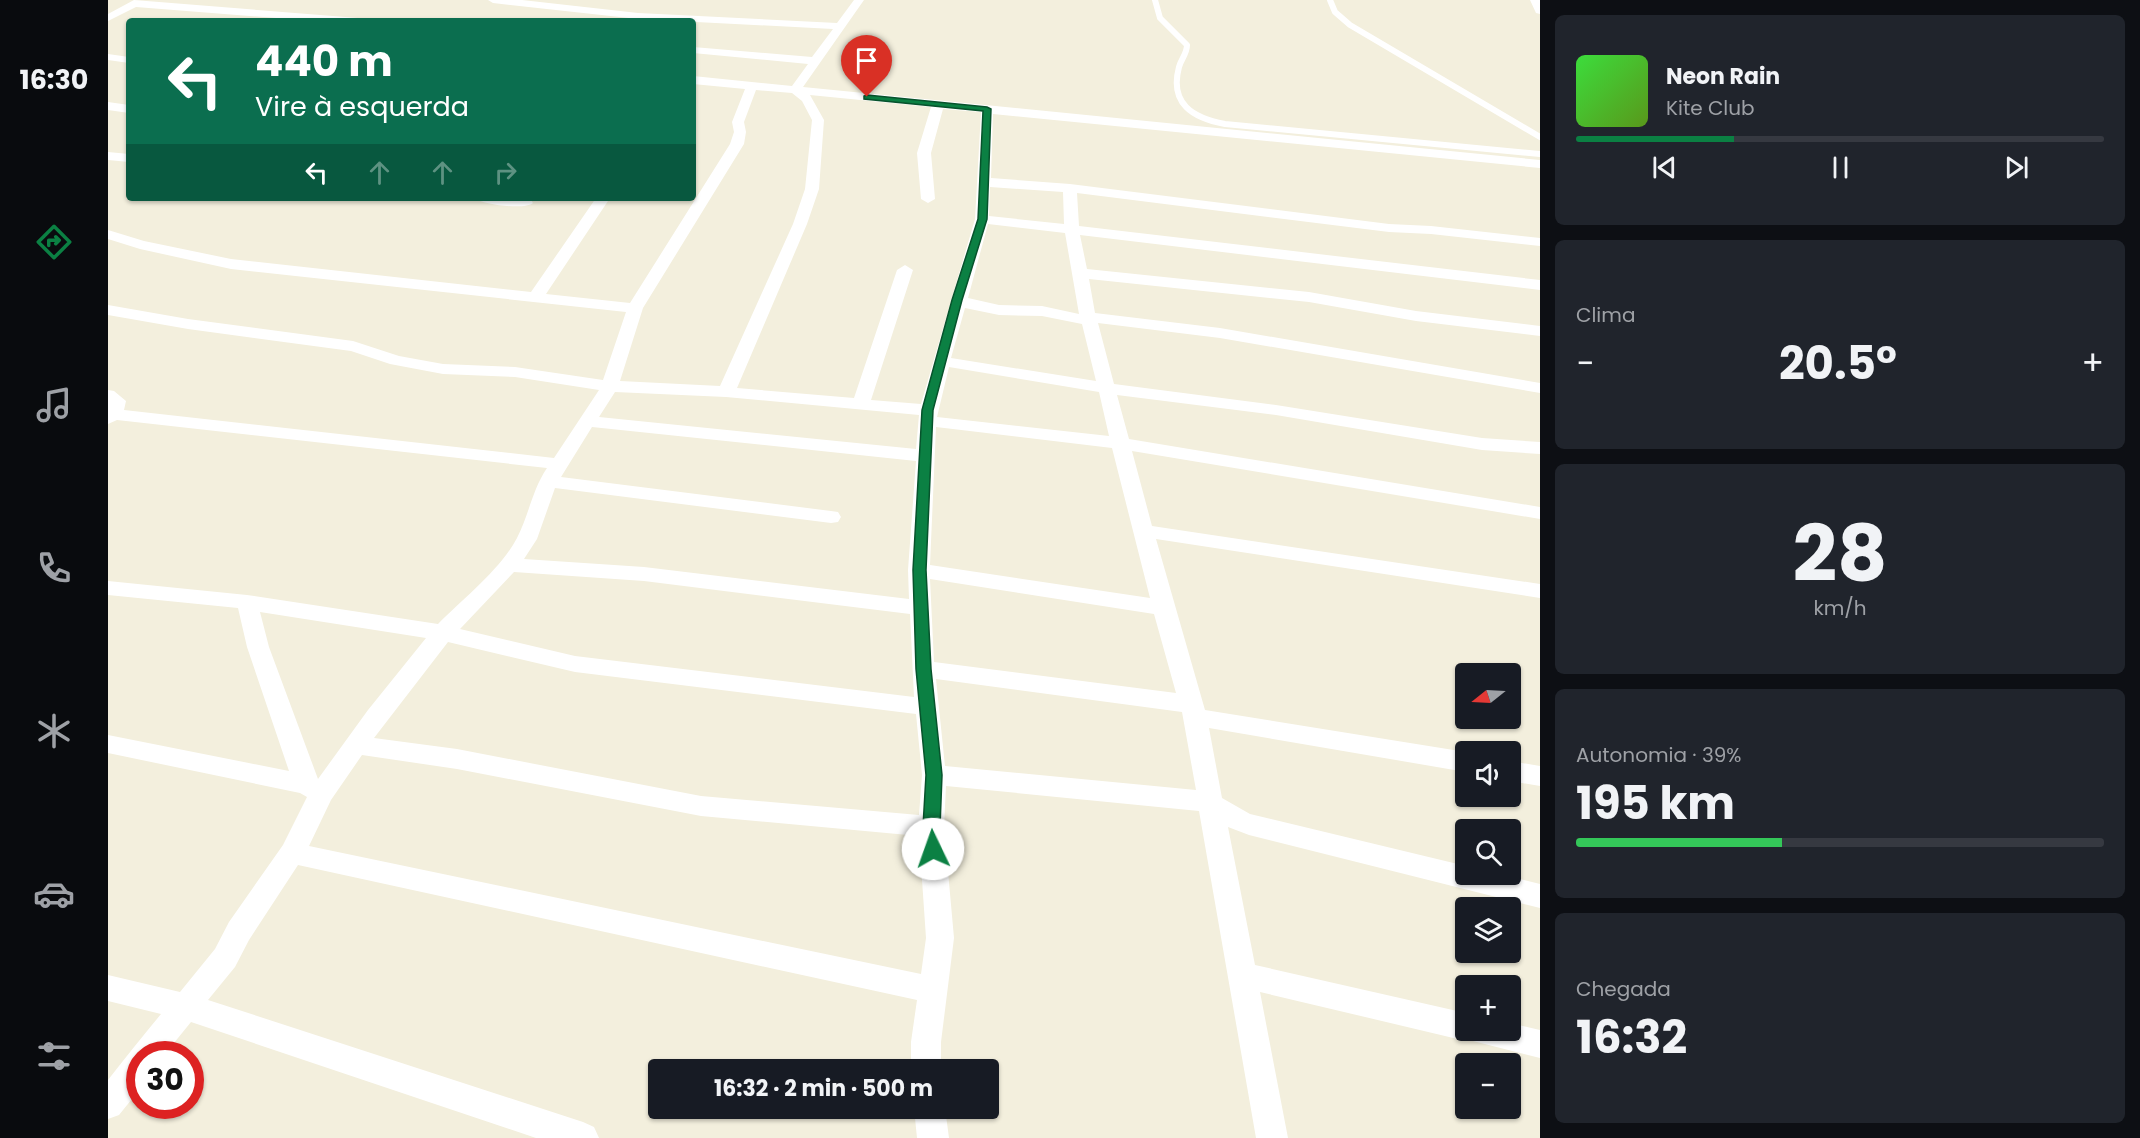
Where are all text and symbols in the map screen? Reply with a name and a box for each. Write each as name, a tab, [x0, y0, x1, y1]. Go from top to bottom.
text: 440 m	[255, 32, 393, 91]
pin	[841, 35, 892, 97]
icon: left	[156, 42, 234, 120]
icon: arrive	[850, 44, 883, 77]
text: 16:30	[20, 61, 88, 98]
text: Neon Rain	[1666, 61, 1780, 92]
text: Vire à esquerda	[255, 88, 469, 125]
text: Kite Club	[1666, 94, 1755, 122]
icon: previous	[1648, 151, 1681, 184]
icon: pause	[1824, 151, 1857, 184]
icon: next	[2000, 151, 2033, 184]
icon: left	[300, 156, 333, 189]
icon: ahead	[363, 156, 396, 189]
icon: ahead	[426, 156, 459, 189]
icon: right	[489, 156, 522, 189]
icon: directions	[33, 221, 75, 263]
text: Clima	[1576, 301, 1635, 329]
text: 20.5°	[1779, 332, 1897, 395]
text: −	[1576, 340, 1594, 387]
text: +	[2081, 340, 2104, 387]
icon: music	[33, 384, 75, 426]
text: 28	[1792, 499, 1888, 608]
icon: phone	[33, 547, 75, 589]
text: km/h	[1813, 594, 1867, 622]
north arrow	[1455, 663, 1521, 729]
map controls	[1455, 663, 1521, 1119]
icon: climate	[33, 710, 75, 752]
button: sound	[1455, 741, 1521, 807]
text: Autonomia · 39%	[1576, 741, 1741, 769]
text: 195 km	[1576, 772, 1735, 835]
position arrow	[901, 817, 965, 881]
button: search	[1455, 819, 1521, 885]
icon: car	[33, 873, 75, 915]
button: layers	[1455, 897, 1521, 963]
button: +	[1455, 975, 1521, 1041]
text: Chegada	[1576, 975, 1671, 1003]
text: 16:32	[1576, 1006, 1687, 1069]
icon: filters	[33, 1035, 75, 1077]
speed limit sign: 30	[126, 1041, 204, 1119]
button: −	[1455, 1053, 1521, 1119]
text: 16:32 · 2 min · 500 m	[714, 1073, 933, 1104]

